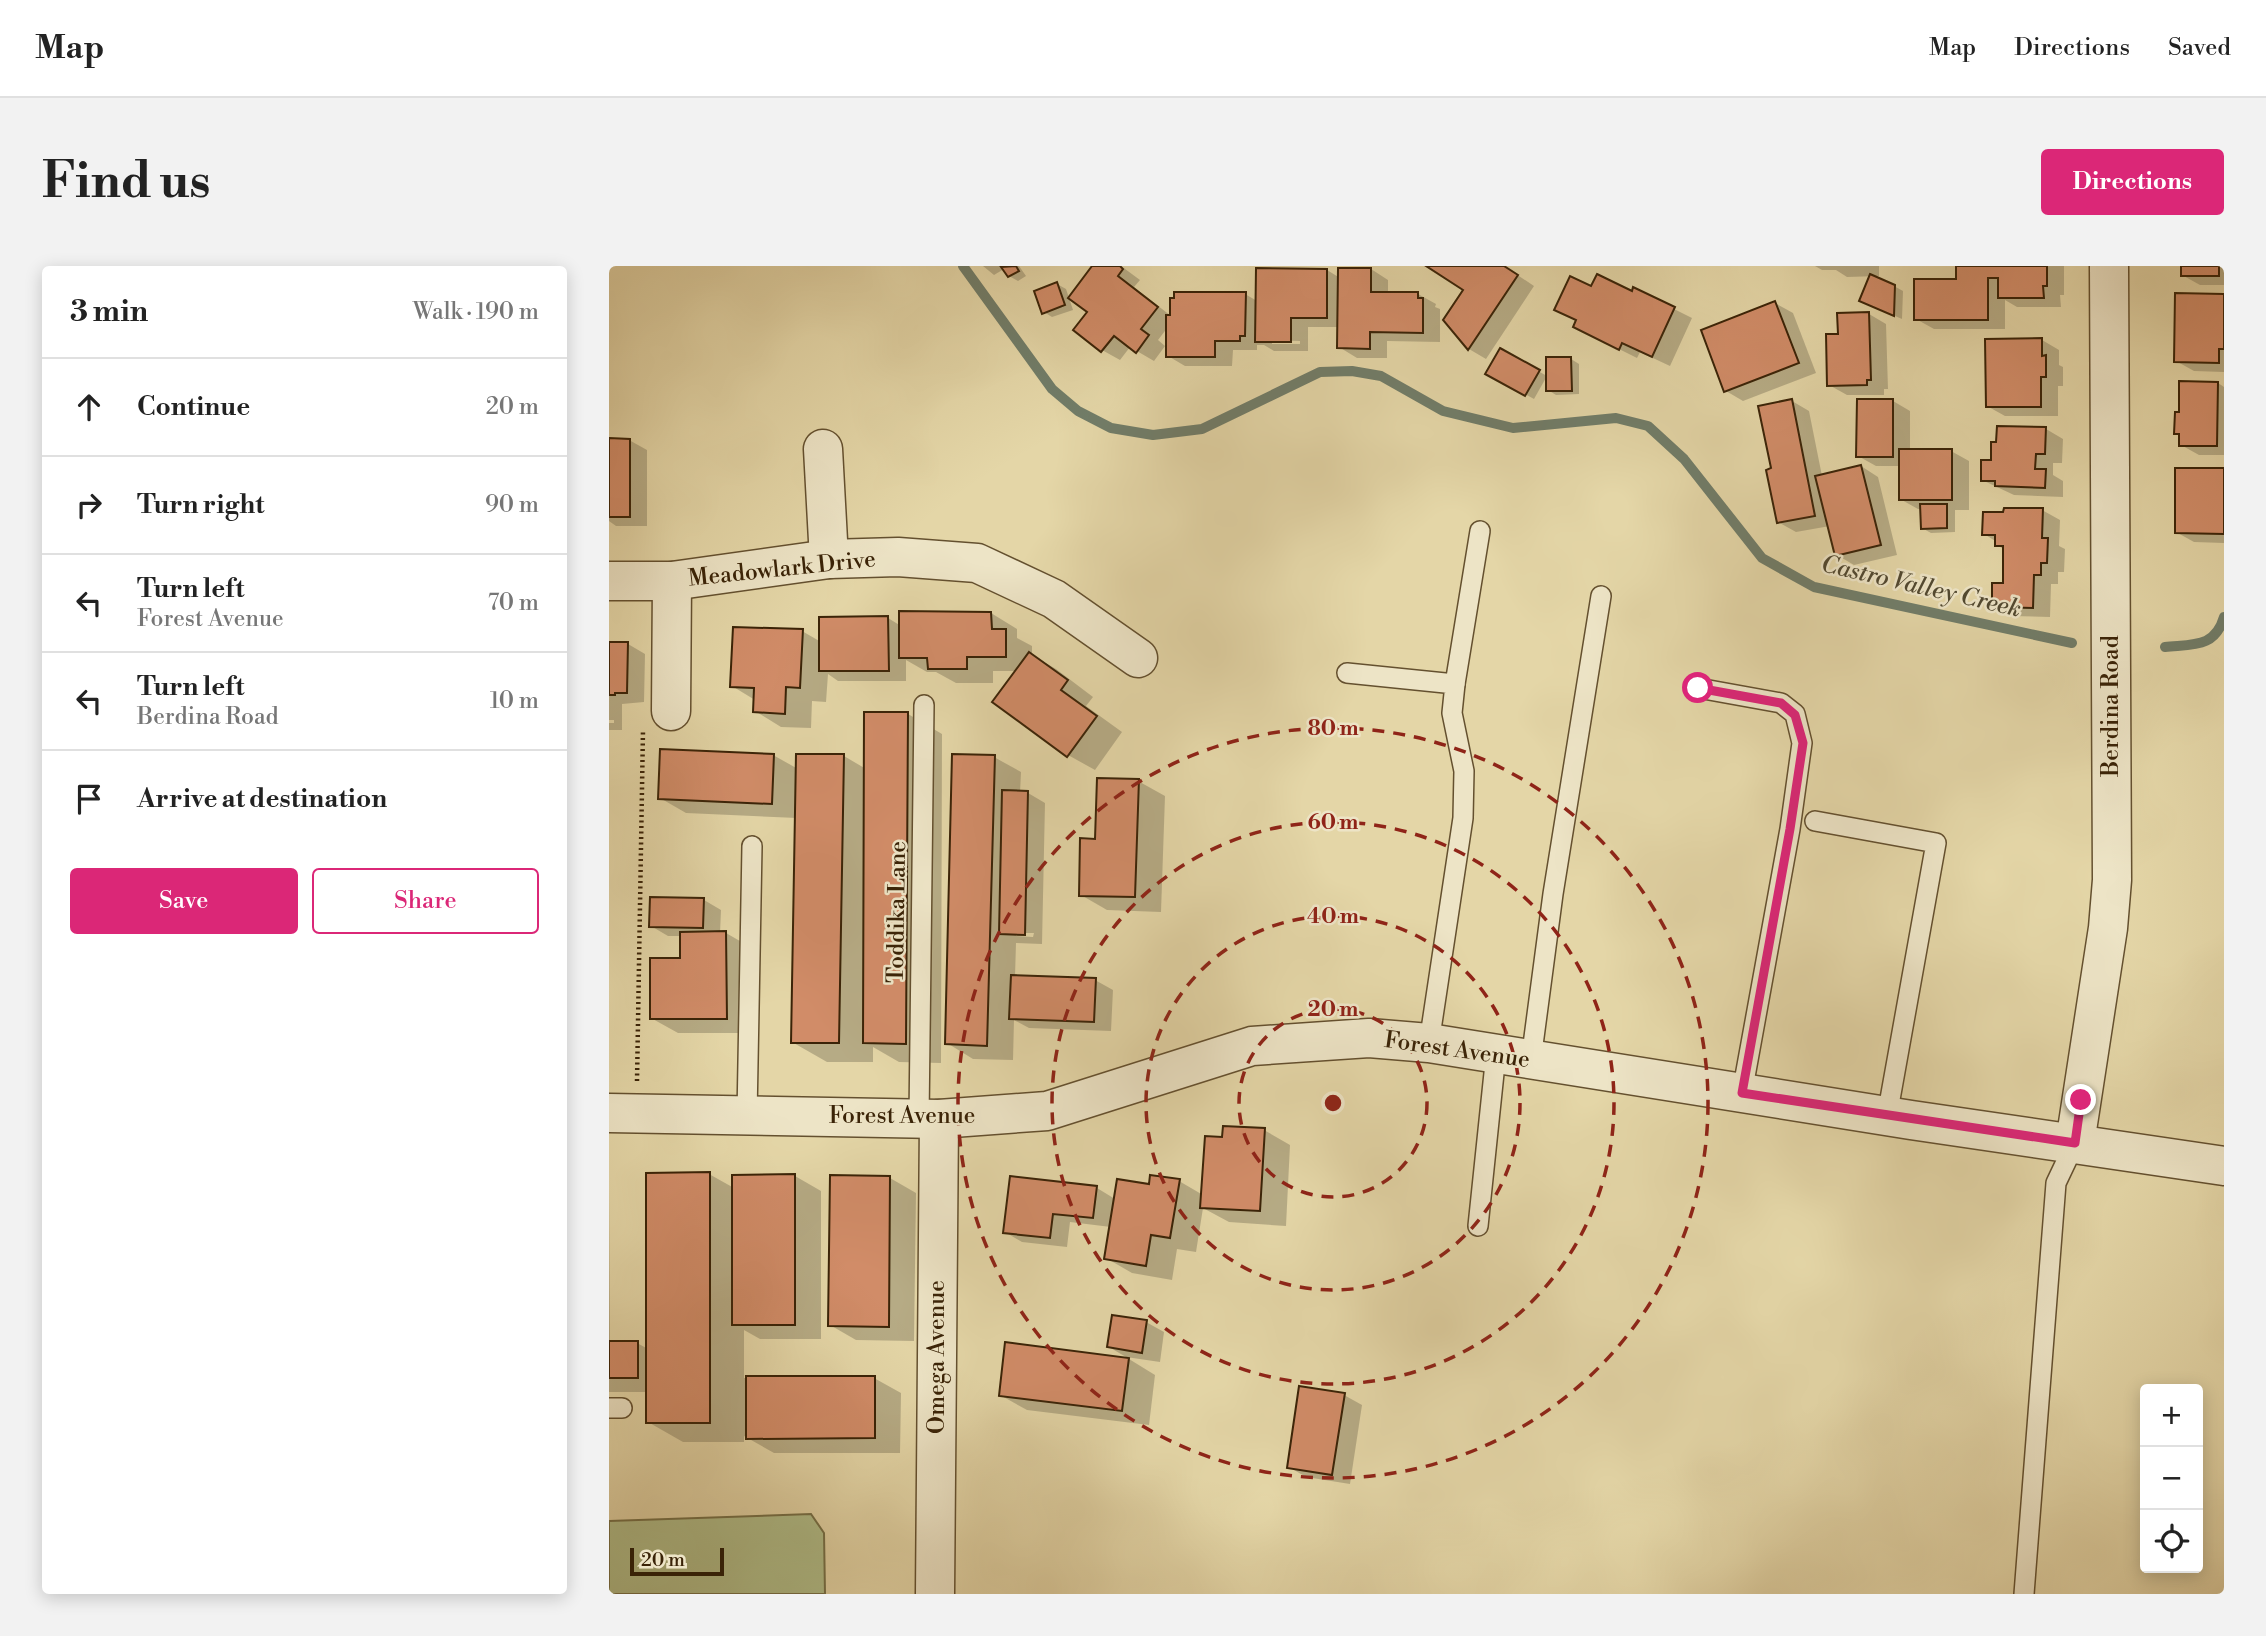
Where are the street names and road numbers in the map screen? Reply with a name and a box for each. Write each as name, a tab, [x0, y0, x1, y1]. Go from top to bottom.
street label: Meadowlark Drive	[687, 545, 877, 593]
street label: Berdina Road	[2097, 635, 2125, 778]
street label: Toddika Lane	[882, 841, 912, 983]
street label: Forest Avenue	[1382, 1026, 1532, 1074]
street label: Forest Avenue	[829, 1102, 975, 1130]
street label: Omega Avenue	[923, 1280, 951, 1434]

